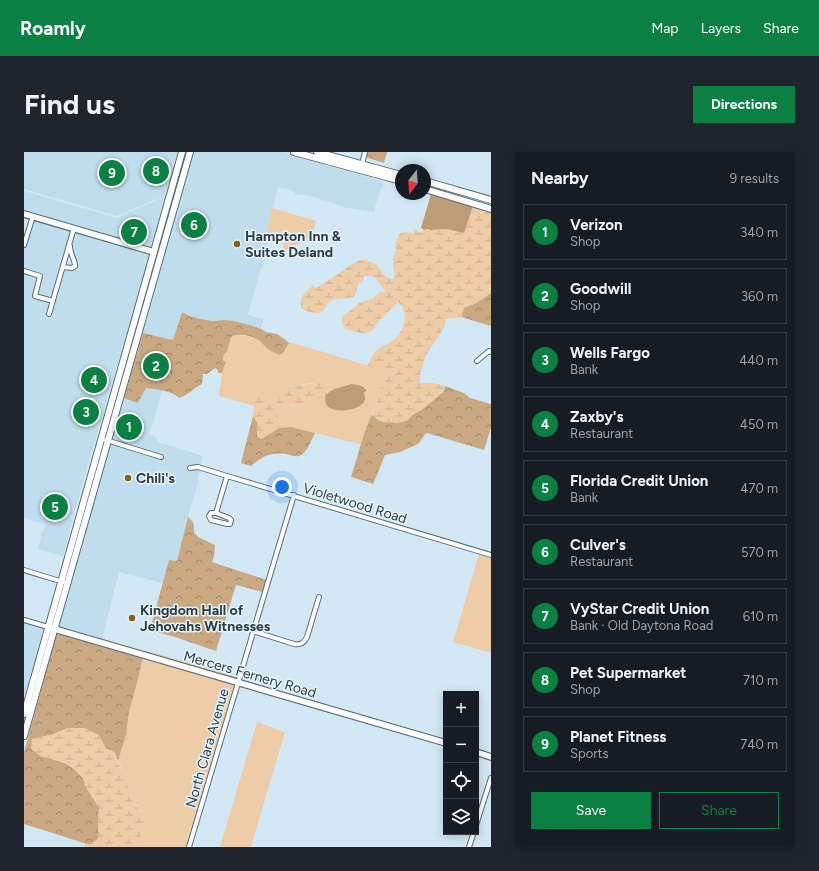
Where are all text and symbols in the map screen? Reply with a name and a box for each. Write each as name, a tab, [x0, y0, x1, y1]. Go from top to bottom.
text: Roamly	[20, 17, 86, 40]
text: Map	[651, 20, 679, 37]
text: Layers	[701, 20, 741, 37]
text: Share	[763, 20, 799, 37]
button: Directions	[693, 86, 795, 123]
text: Find us	[24, 87, 115, 121]
pin: 8	[143, 156, 169, 186]
pin: 9	[99, 158, 125, 188]
north arrow	[395, 164, 431, 200]
text: Nearby	[531, 168, 589, 188]
text: 9 results	[730, 171, 779, 186]
pin: 6	[181, 210, 207, 240]
text: Verizon	[570, 216, 623, 234]
pin: 7	[121, 217, 147, 247]
text: 1	[542, 225, 548, 240]
text: 340 m	[740, 225, 778, 240]
place label: Hampton Inn & Suites Deland	[245, 228, 342, 261]
text: Shop	[570, 234, 600, 249]
marker: Hampton Inn & Suites Deland	[232, 239, 242, 249]
text: Goodwill	[570, 280, 631, 298]
text: 2	[541, 289, 549, 304]
text: 360 m	[741, 289, 778, 304]
text: Shop	[570, 298, 600, 313]
text: Wells Fargo	[570, 344, 650, 362]
pin: 2	[143, 351, 169, 381]
text: 3	[541, 353, 549, 368]
text: 440 m	[739, 353, 778, 368]
text: Bank	[570, 362, 598, 377]
pin: 4	[81, 365, 107, 395]
pin: 3	[73, 397, 99, 427]
text: Zaxby's	[570, 408, 623, 426]
pin: 1	[116, 412, 142, 442]
text: 4	[541, 417, 549, 432]
text: 450 m	[740, 417, 778, 432]
text: Restaurant	[570, 426, 633, 441]
place label: Chili's	[136, 470, 175, 487]
text: Florida Credit Union	[570, 472, 708, 490]
marker: Chili's	[123, 473, 133, 483]
your location	[272, 477, 292, 497]
street label: Violetwood Road	[301, 480, 409, 527]
text: 5	[541, 481, 549, 496]
text: 470 m	[740, 481, 778, 496]
text: Bank	[570, 490, 598, 505]
pin: 5	[42, 492, 68, 522]
text: Culver's	[570, 536, 626, 554]
text: 6	[541, 545, 549, 560]
text: 570 m	[741, 545, 778, 560]
text: Restaurant	[570, 554, 633, 569]
text: VyStar Credit Union	[570, 600, 709, 618]
place label: Kingdom Hall of Jehovahs Witnesses	[140, 602, 271, 635]
text: 7	[541, 609, 549, 624]
text: 610 m	[743, 609, 778, 624]
marker: Kingdom Hall of Jehovahs Witnesses	[127, 613, 137, 623]
text: Bank · Old Daytona Road	[570, 618, 713, 633]
street label: Mercers Fernery Road	[182, 647, 318, 702]
text: Pet Supermarket	[570, 664, 686, 682]
text: 8	[541, 673, 549, 688]
text: 710 m	[743, 673, 778, 688]
text: Shop	[570, 682, 600, 697]
street label: North Clara Avenue	[182, 686, 233, 810]
map controls	[443, 691, 479, 835]
button: +	[443, 691, 479, 727]
button: −	[443, 727, 479, 763]
text: Planet Fitness	[570, 728, 666, 746]
text: 9	[541, 737, 549, 752]
text: 740 m	[740, 737, 778, 752]
text: Sports	[570, 746, 609, 761]
button: locate	[443, 763, 479, 799]
button: Save	[531, 792, 651, 829]
button: Share	[659, 792, 779, 829]
button: layers	[443, 799, 479, 835]

